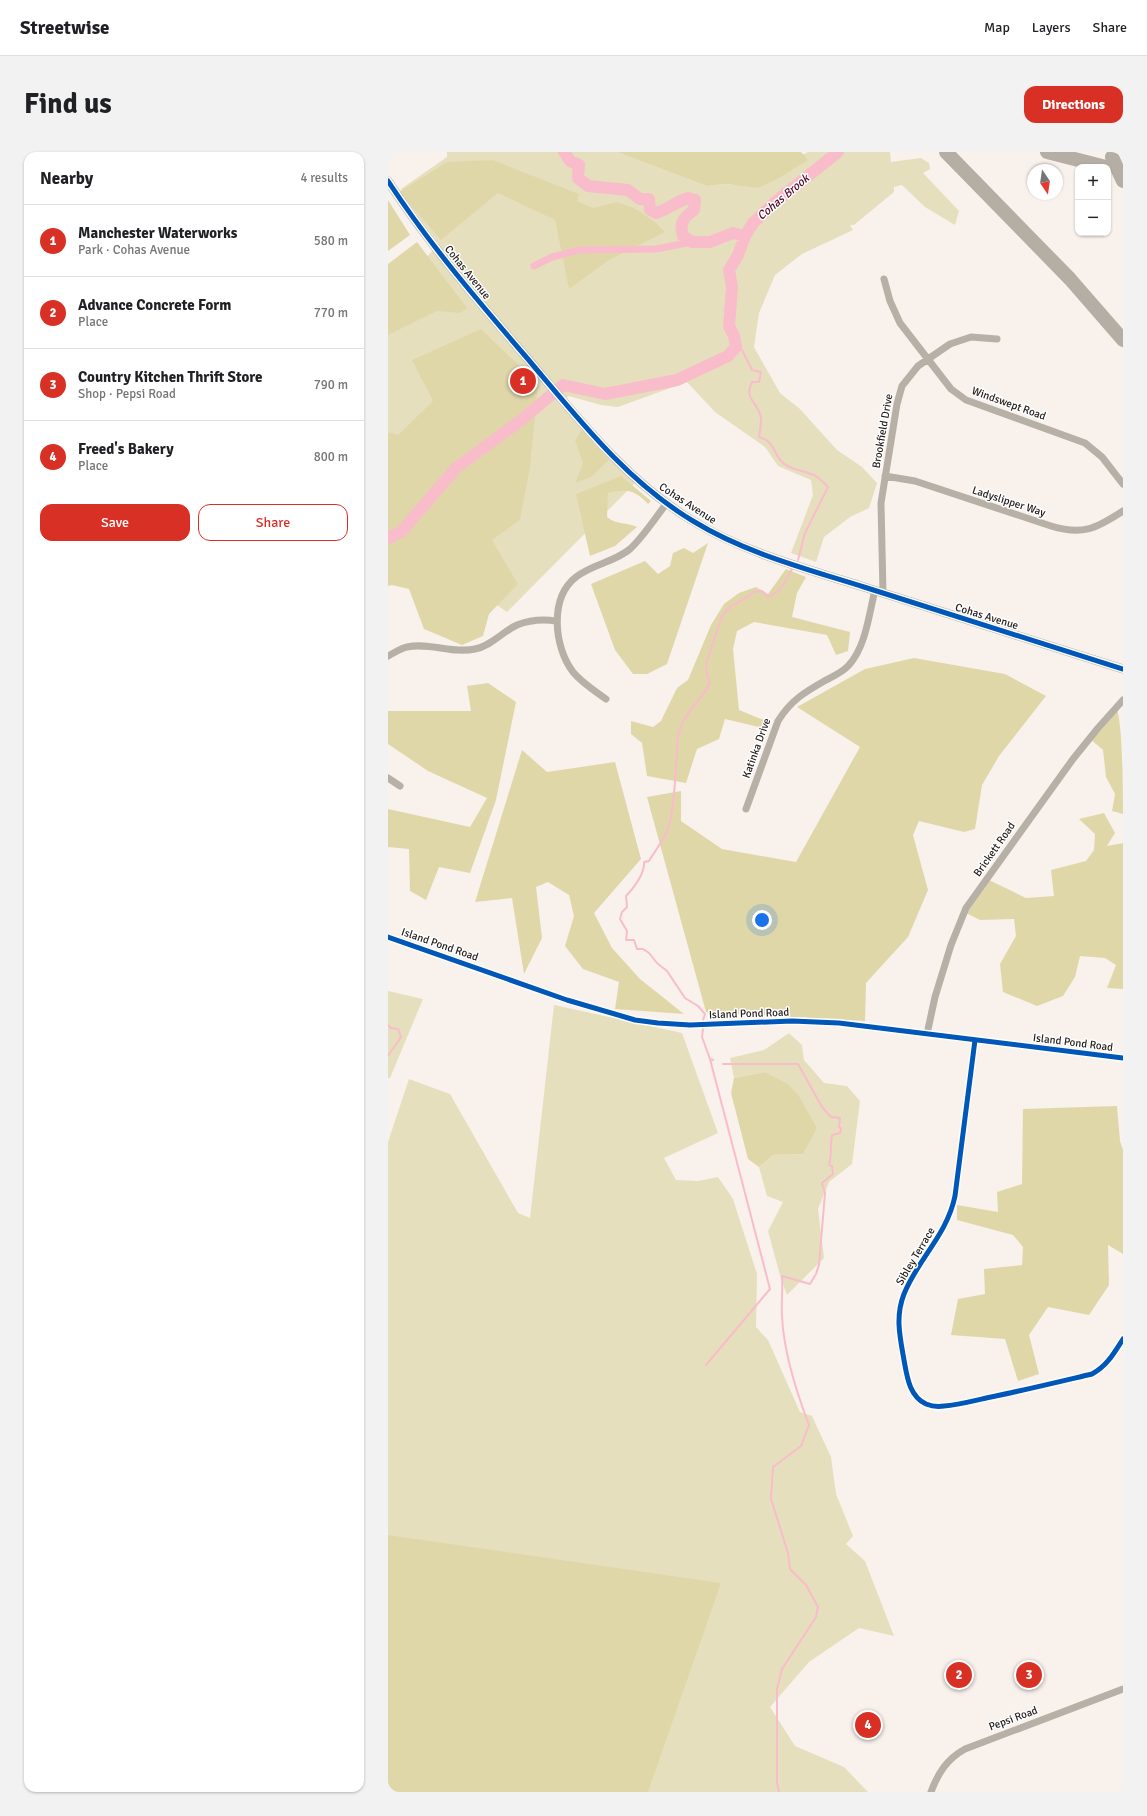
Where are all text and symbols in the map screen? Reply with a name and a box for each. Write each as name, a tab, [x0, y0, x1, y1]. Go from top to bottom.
text: Streetwise	[20, 16, 110, 40]
text: Map	[984, 19, 1010, 36]
text: Layers	[1032, 19, 1071, 36]
text: Share	[1093, 19, 1127, 36]
button: Directions	[1024, 86, 1123, 123]
text: Find us	[24, 87, 112, 121]
north arrow	[1027, 164, 1063, 200]
map controls	[1075, 164, 1111, 236]
button: +	[1075, 164, 1111, 200]
text: Nearby	[40, 168, 93, 189]
text: 4 results	[300, 170, 348, 186]
water label: Cohas Brook	[754, 171, 813, 224]
button: −	[1075, 200, 1111, 236]
text: Manchester Waterworks	[78, 224, 237, 242]
text: 1	[49, 233, 57, 249]
text: 580 m	[314, 233, 348, 249]
text: Park · Cohas Avenue	[78, 242, 190, 258]
street label: Cohas Avenue	[442, 243, 493, 302]
text: Advance Concrete Form	[78, 296, 231, 314]
text: 2	[49, 305, 57, 321]
text: 770 m	[314, 305, 348, 321]
text: Place	[78, 314, 108, 330]
pin: 1	[510, 366, 536, 396]
text: Country Kitchen Thrift Store	[78, 368, 262, 386]
text: 3	[49, 377, 57, 393]
text: 790 m	[314, 377, 348, 393]
street label: Windswept Road	[970, 384, 1048, 423]
text: Shop · Pepsi Road	[78, 386, 176, 402]
street label: Brookfield Drive	[870, 393, 895, 469]
text: Freed's Bakery	[78, 440, 174, 458]
text: 4	[49, 449, 57, 465]
text: 800 m	[314, 449, 348, 465]
text: Place	[78, 458, 108, 474]
street label: Cohas Avenue	[657, 480, 719, 527]
street label: Ladyslipper Way	[971, 484, 1048, 520]
button: Save	[40, 504, 190, 541]
button: Share	[198, 504, 348, 541]
street label: Cohas Avenue	[954, 601, 1020, 632]
street label: Katinka Drive	[740, 716, 773, 780]
street label: Brickett Road	[971, 819, 1018, 879]
your location	[752, 910, 772, 930]
street label: Island Pond Road	[400, 925, 480, 964]
street label: Island Pond Road	[709, 1006, 790, 1021]
street label: Island Pond Road	[1032, 1031, 1114, 1054]
street label: Sibley Terrace	[893, 1225, 938, 1288]
pin: 2	[946, 1660, 972, 1690]
pin: 3	[1016, 1660, 1042, 1690]
street label: Pepsi Road	[987, 1704, 1040, 1733]
pin: 4	[855, 1710, 881, 1740]

